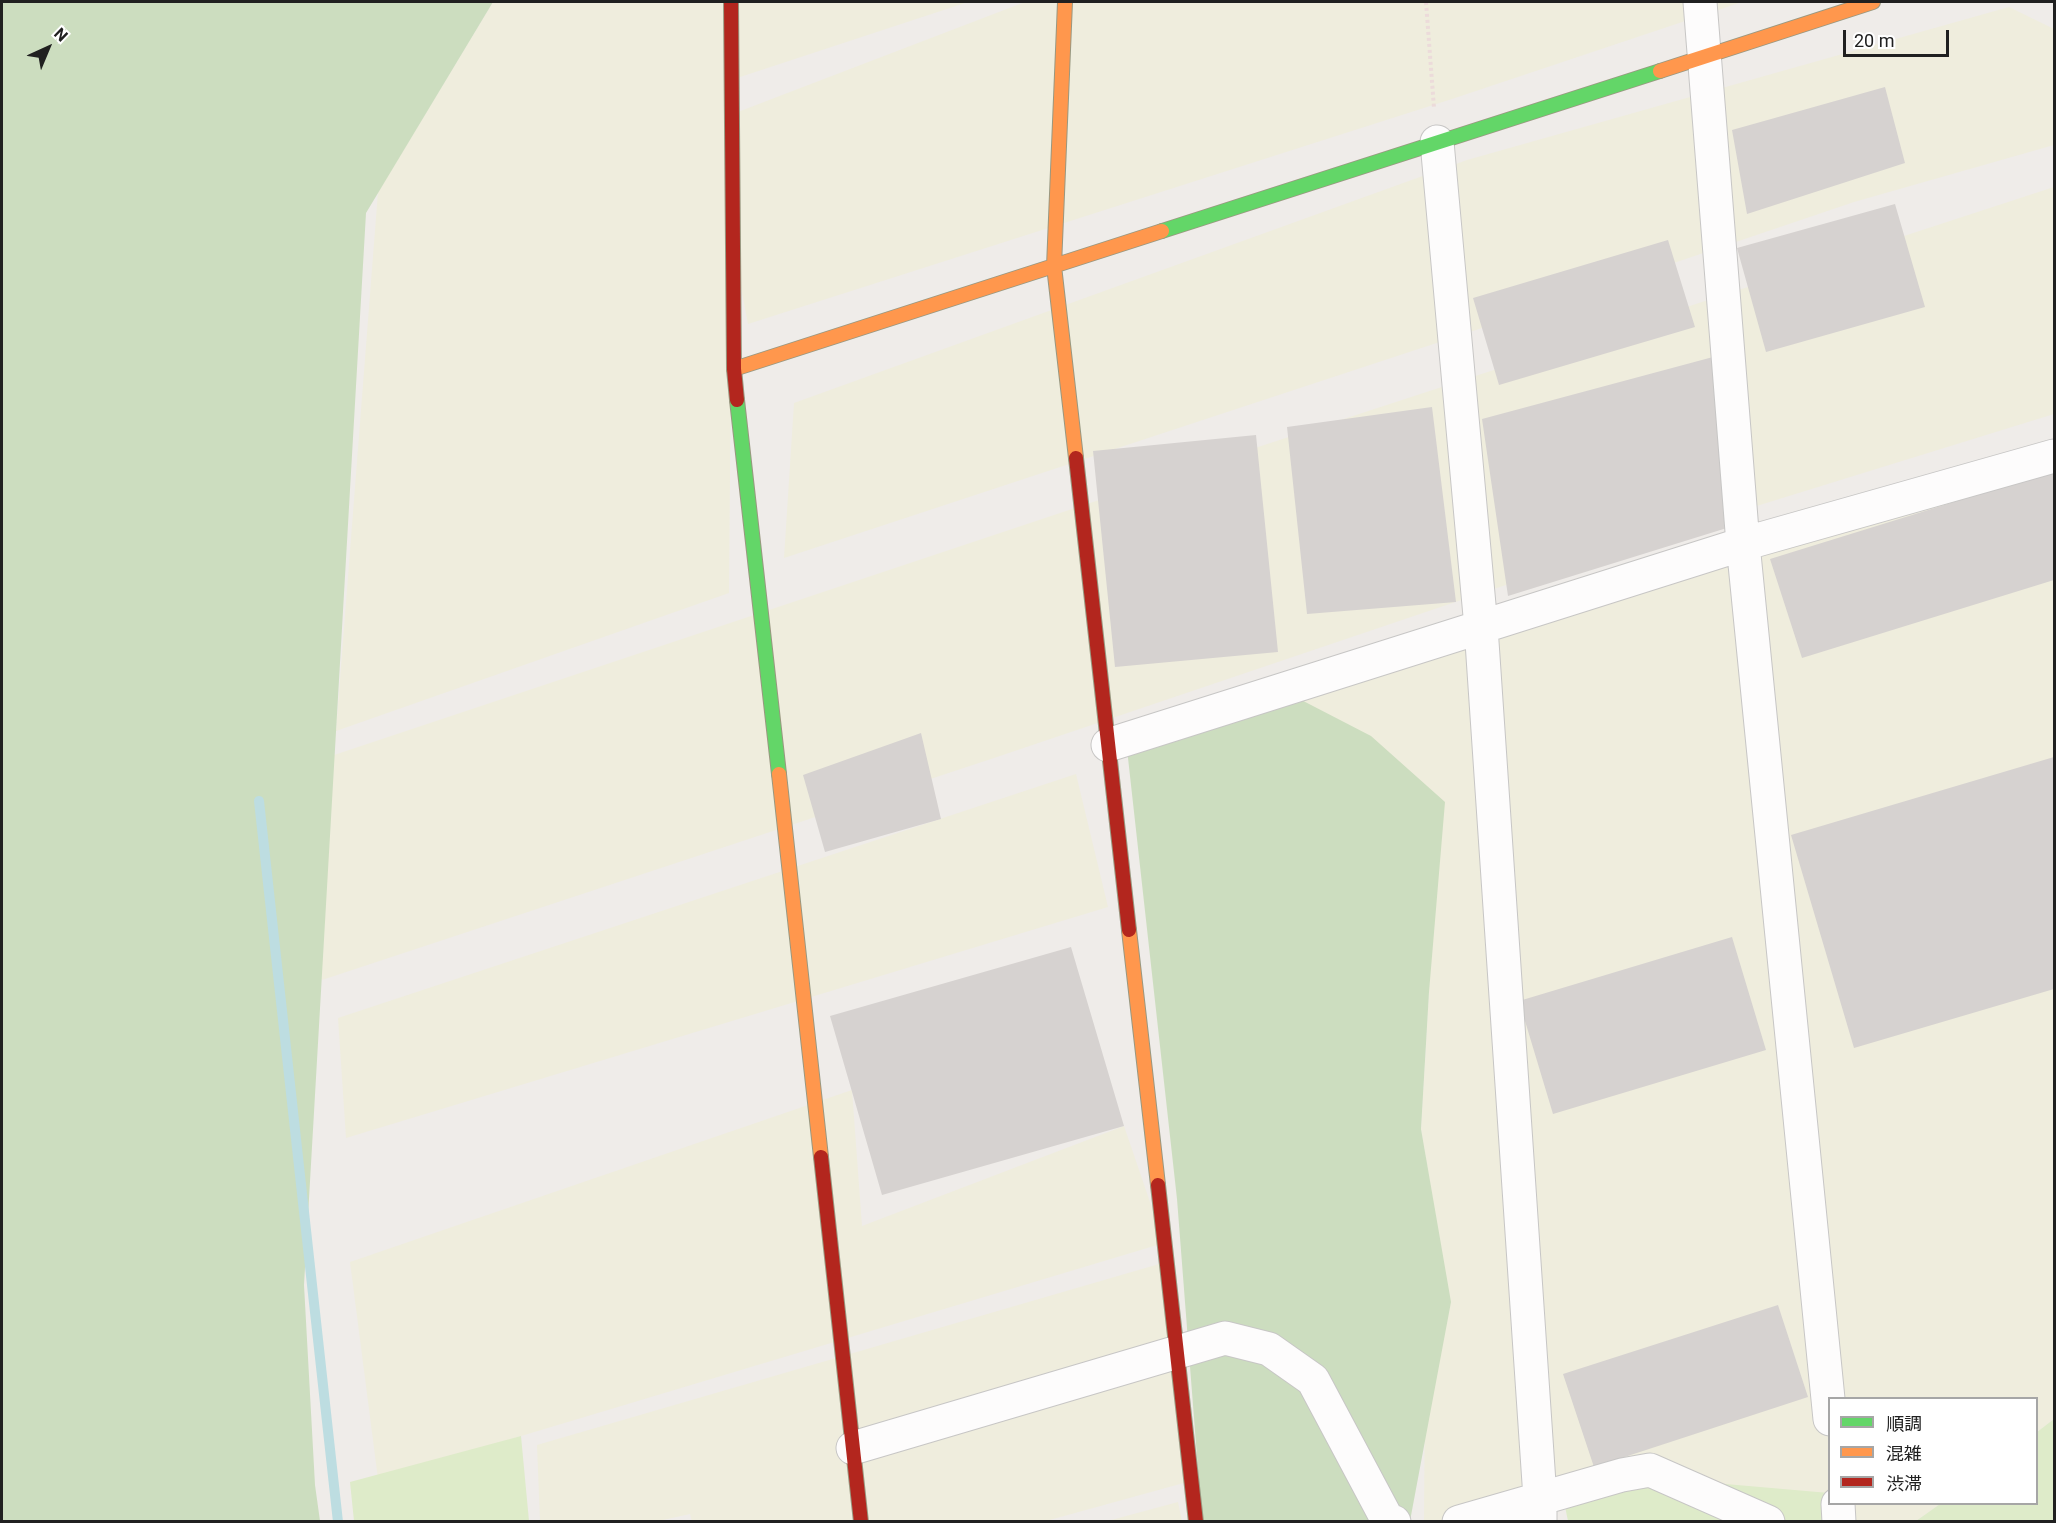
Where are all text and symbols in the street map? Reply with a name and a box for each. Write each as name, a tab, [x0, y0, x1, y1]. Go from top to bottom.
north arrow	[18, 18, 78, 78]
scale bar	[1846, 18, 1952, 56]
text: N	[50, 24, 72, 45]
text: 20 m	[1854, 30, 1894, 51]
legend	[1828, 1397, 2038, 1505]
text: 順調	[1886, 1413, 1922, 1434]
text: 混雑	[1886, 1443, 1922, 1464]
text: 渋滞	[1886, 1473, 1922, 1494]

